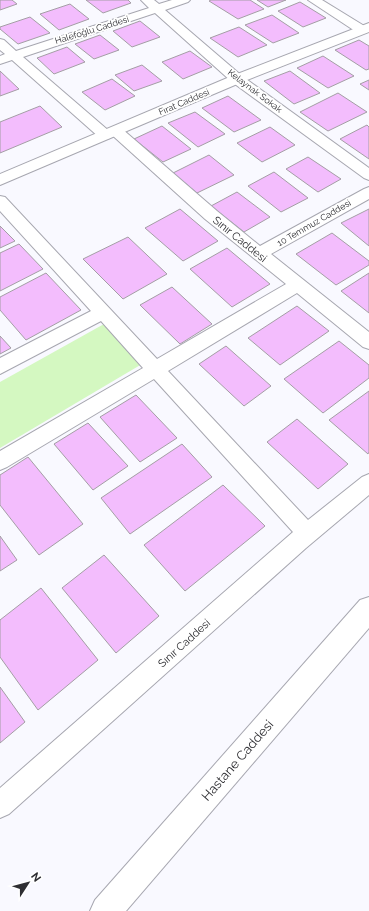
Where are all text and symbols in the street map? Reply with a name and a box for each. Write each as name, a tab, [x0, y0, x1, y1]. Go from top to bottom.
street label: Halefoğlu Caddesi	[54, 14, 130, 46]
street label: Kelaynak Sokak	[226, 67, 284, 115]
street label: Fırat Caddesi	[157, 87, 211, 117]
street label: 10 Temmuz Caddesi	[275, 198, 353, 248]
street label: Sınır Caddesi	[210, 214, 269, 265]
street label: Sınır Caddesi	[156, 617, 213, 670]
street label: Hastane Caddesi	[198, 717, 276, 804]
north arrow	[8, 863, 48, 903]
text: N	[28, 870, 43, 885]

